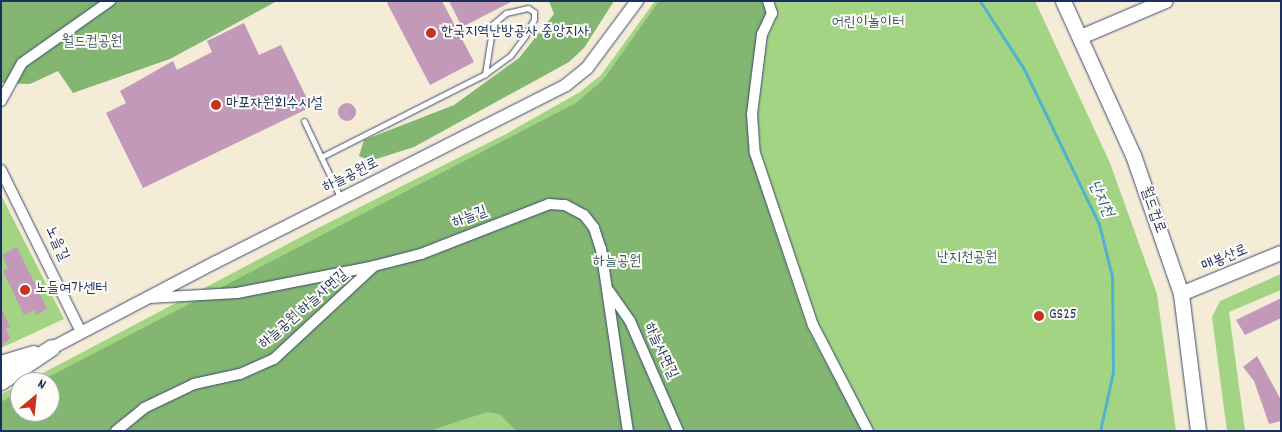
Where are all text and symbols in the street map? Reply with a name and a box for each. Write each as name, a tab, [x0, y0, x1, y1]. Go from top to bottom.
park label: 어린이놀이터	[832, 15, 904, 33]
place label: 한국지역난방공사 중앙지사	[441, 24, 589, 42]
marker: 한국지역난방공사 중앙지사	[425, 27, 437, 39]
park label: 월드컵공원	[62, 34, 122, 52]
place label: 마포자원회수시설	[226, 96, 323, 114]
marker: 마포자원회수시설	[210, 99, 222, 111]
street label: 하늘공원로	[320, 155, 382, 197]
water label: 난지천	[1083, 177, 1117, 221]
street label: 월드컵로	[1136, 184, 1168, 236]
street label: 하늘길	[450, 203, 490, 233]
street label: 노을길	[40, 224, 72, 264]
street label: 매봉산로	[1199, 242, 1251, 276]
park label: 난지천공원	[937, 250, 997, 268]
park label: 하늘공원	[593, 254, 641, 272]
street label: 하늘공원 하늘사면길	[256, 266, 352, 354]
place label: 노들여가센터	[35, 281, 107, 299]
marker: 노들여가센터	[19, 284, 31, 296]
place label: GS25	[1049, 307, 1077, 325]
marker: GS25	[1033, 310, 1045, 322]
street label: 하늘사면길	[639, 320, 681, 382]
north arrow	[10, 372, 60, 422]
text: N	[34, 374, 49, 395]

